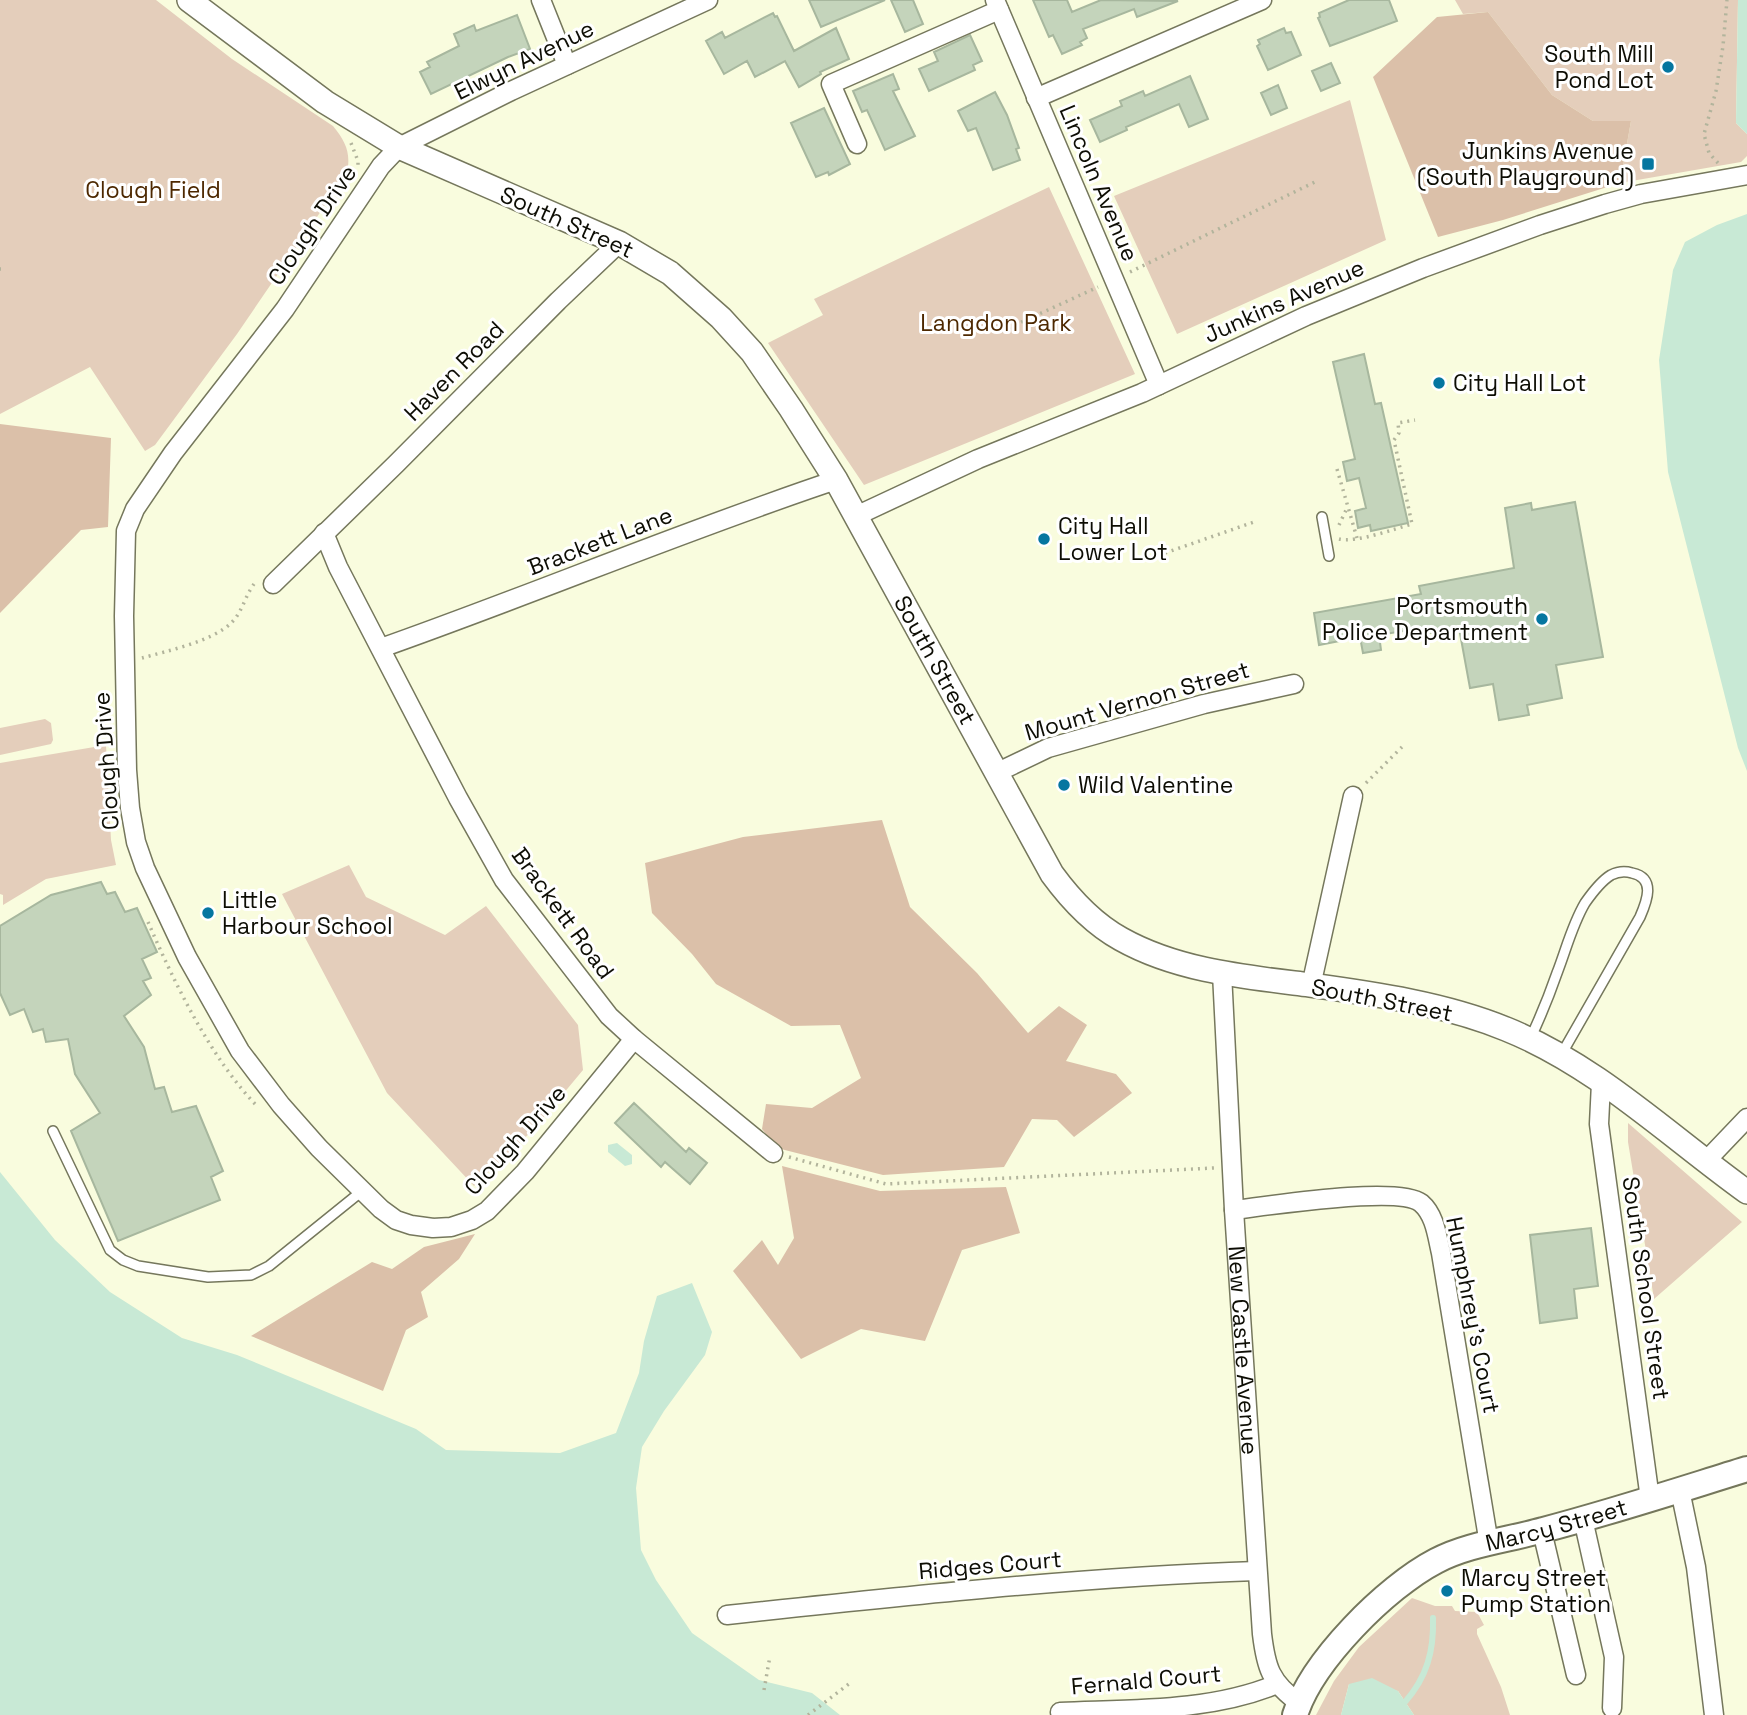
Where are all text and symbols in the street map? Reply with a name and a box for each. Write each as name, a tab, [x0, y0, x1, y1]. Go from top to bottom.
street label: Elwyn Avenue	[449, 13, 599, 107]
place label: South Mill Pond Lot	[1544, 39, 1654, 95]
marker: South Mill Pond Lot	[1660, 59, 1676, 75]
street label: Lincoln Avenue	[1053, 100, 1145, 266]
place label: Junkins Avenue (South Playground)	[1417, 136, 1634, 192]
marker: Junkins Avenue (South Playground)	[1640, 156, 1656, 172]
street label: Clough Drive	[261, 159, 363, 291]
park label: Clough Field	[85, 175, 221, 205]
street label: South Street	[495, 179, 639, 265]
street label: Junkins Avenue	[1199, 252, 1369, 350]
park label: Langdon Park	[920, 308, 1072, 338]
street label: Haven Road	[398, 315, 510, 427]
place label: City Hall Lot	[1453, 368, 1586, 398]
marker: City Hall Lot	[1431, 375, 1447, 391]
street label: Brackett Lane	[523, 500, 677, 582]
place label: City Hall Lower Lot	[1058, 511, 1168, 567]
marker: City Hall Lower Lot	[1036, 531, 1052, 547]
street label: South Street	[887, 590, 983, 730]
place label: Portsmouth Police Department	[1322, 591, 1528, 647]
marker: Portsmouth Police Department	[1534, 611, 1550, 627]
street label: Mount Vernon Street	[1021, 655, 1253, 747]
street label: Clough Drive	[86, 691, 126, 831]
place label: Wild Valentine	[1078, 770, 1233, 800]
marker: Wild Valentine	[1056, 777, 1072, 793]
street label: Brackett Road	[505, 841, 621, 985]
place label: Little Harbour School	[222, 885, 393, 941]
marker: Little Harbour School	[200, 905, 216, 921]
street label: South Street	[1309, 972, 1455, 1028]
street label: Clough Drive	[457, 1078, 573, 1202]
street label: South School Street	[1615, 1174, 1677, 1402]
street label: Humphrey's Court	[1439, 1214, 1507, 1416]
street label: New Castle Avenue	[1221, 1245, 1265, 1456]
street label: Marcy Street	[1482, 1492, 1631, 1558]
street label: Ridges Court	[917, 1544, 1063, 1586]
place label: Marcy Street Pump Station	[1461, 1563, 1611, 1619]
marker: Marcy Street Pump Station	[1439, 1583, 1455, 1599]
street label: Fernald Court	[1070, 1658, 1222, 1702]

